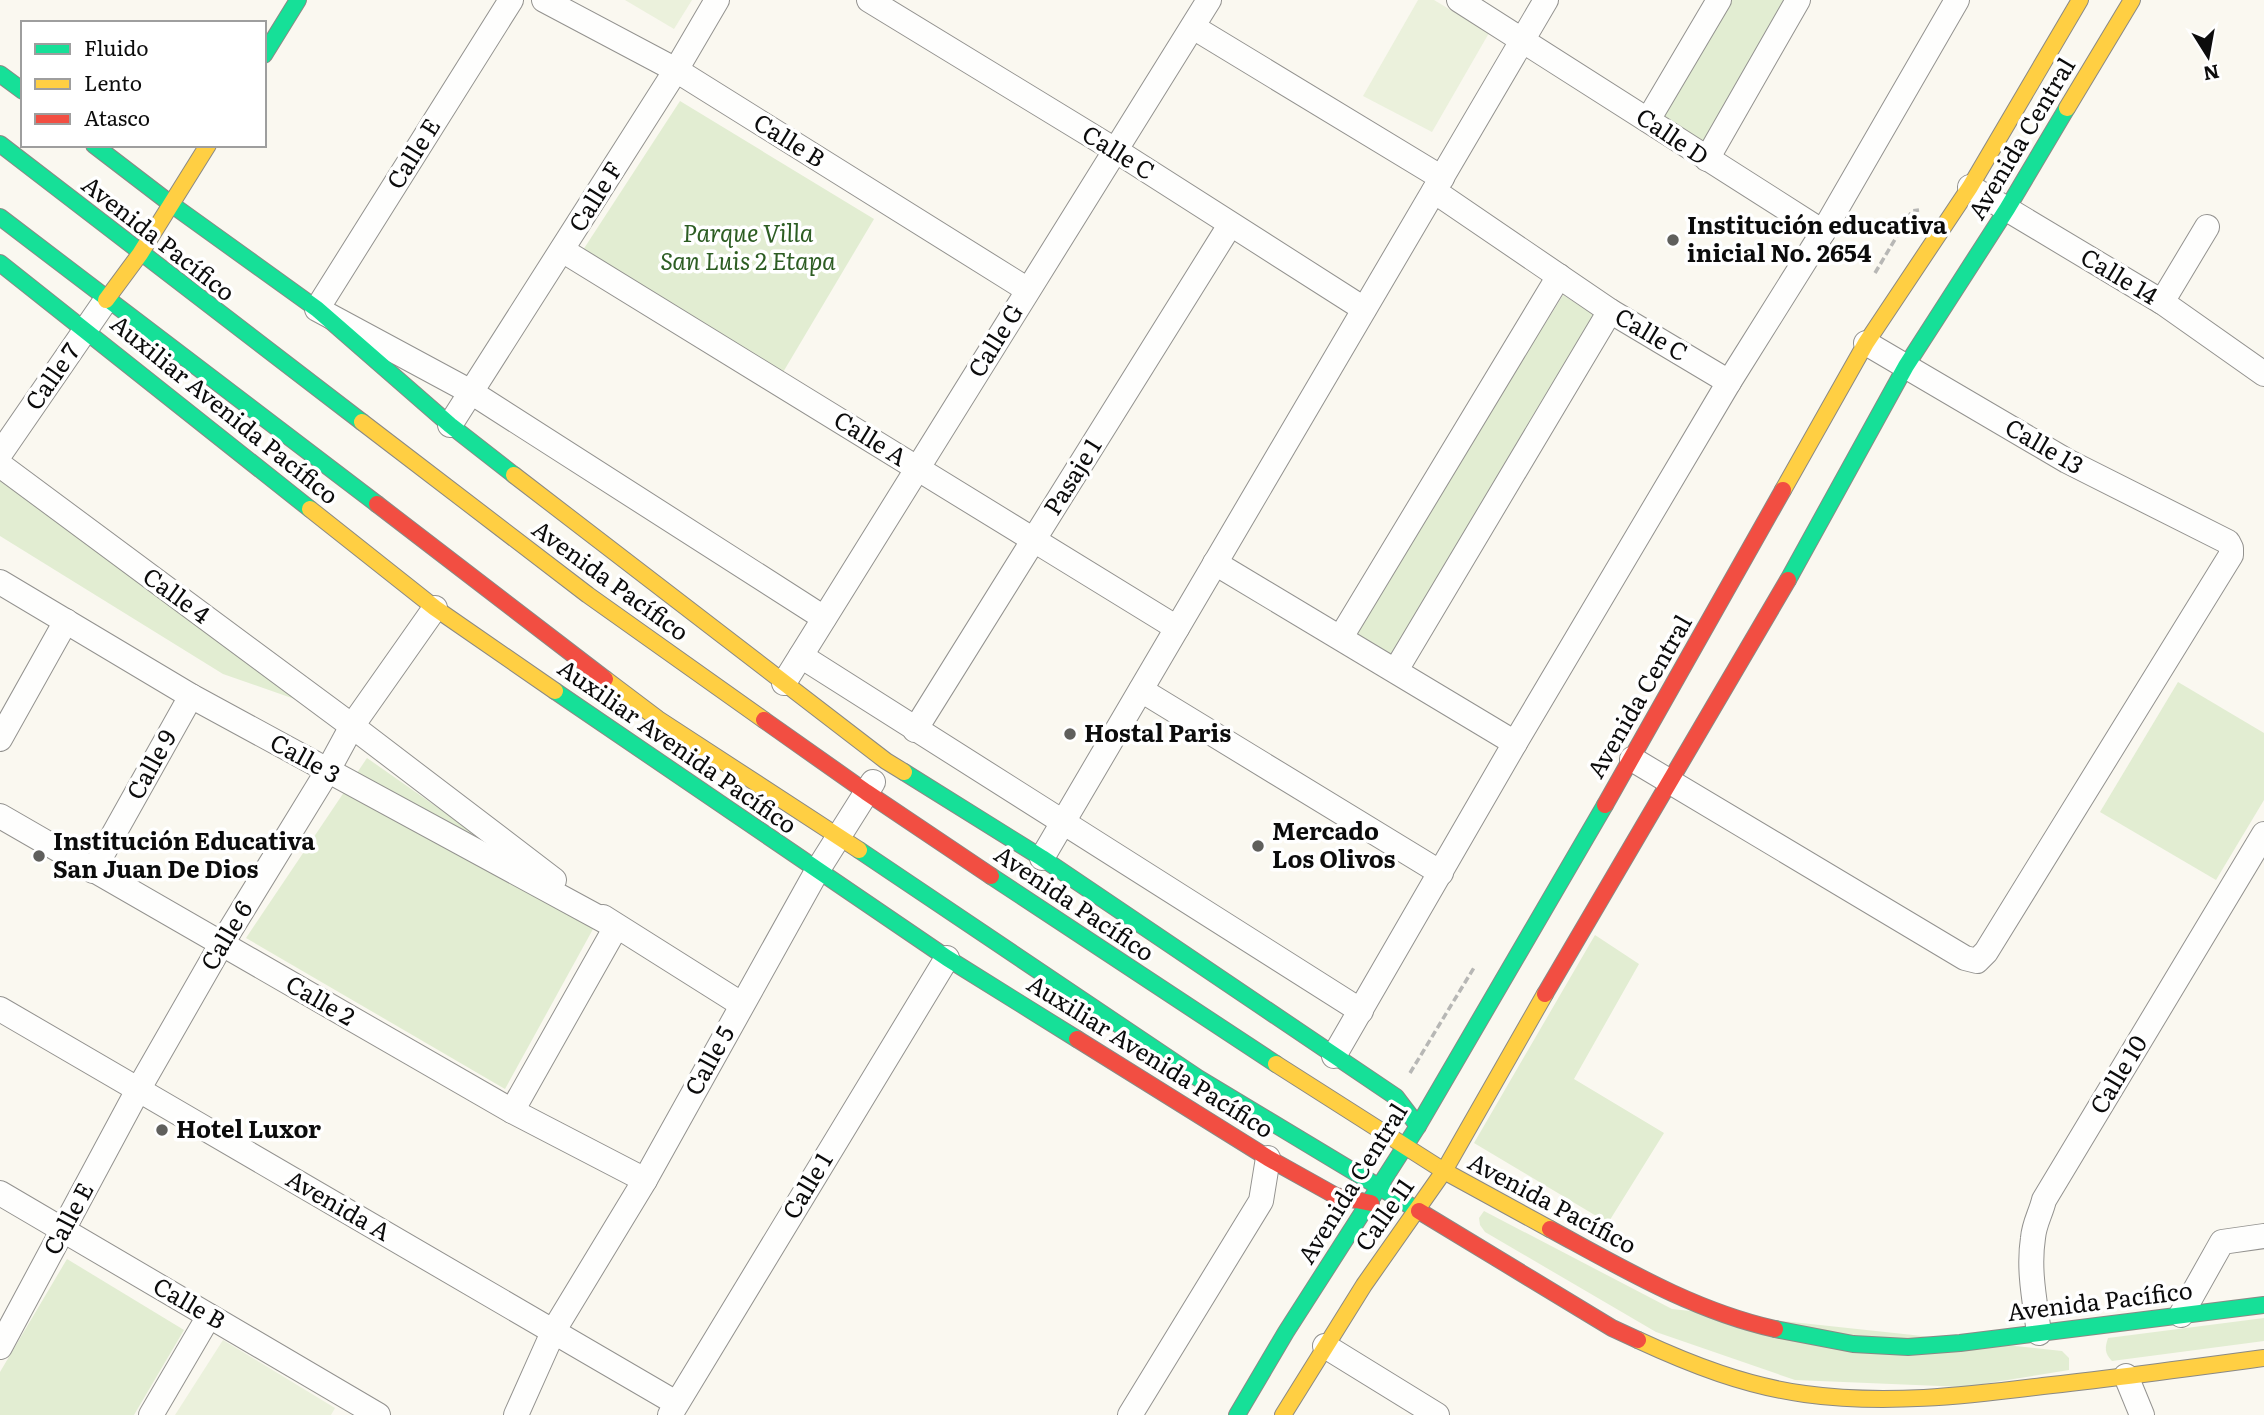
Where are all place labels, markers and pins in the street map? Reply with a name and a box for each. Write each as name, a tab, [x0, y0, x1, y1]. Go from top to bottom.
place label: Institución educativa inicial No. 2654	[1687, 206, 1947, 269]
marker: Institución educativa inicial No. 2654	[1665, 232, 1681, 248]
place label: Hostal Paris	[1084, 714, 1231, 749]
marker: Hostal Paris	[1062, 726, 1078, 742]
place label: Mercado Los Olivos	[1272, 812, 1396, 875]
place label: Institución Educativa San Juan De Dios	[53, 822, 315, 885]
marker: Mercado Los Olivos	[1250, 838, 1266, 854]
marker: Institución Educativa San Juan De Dios	[31, 848, 47, 864]
place label: Hotel Luxor	[176, 1110, 321, 1145]
marker: Hotel Luxor	[154, 1122, 170, 1138]

